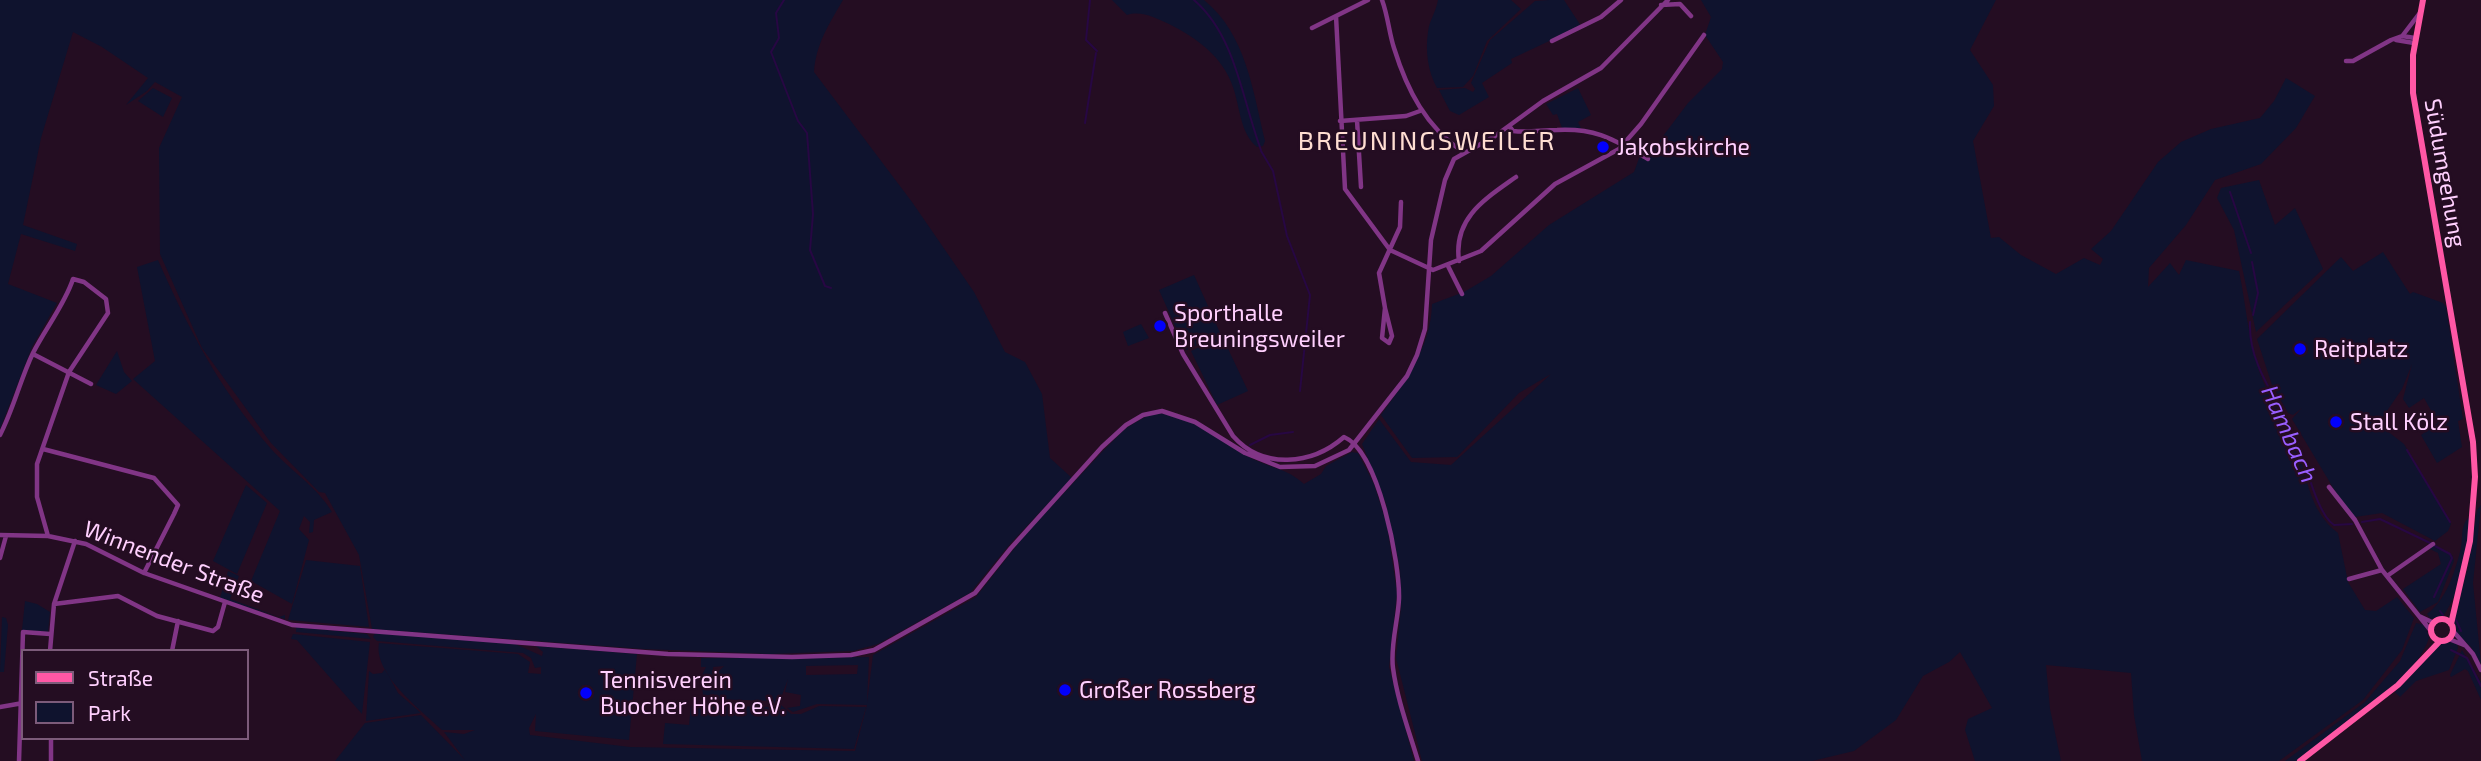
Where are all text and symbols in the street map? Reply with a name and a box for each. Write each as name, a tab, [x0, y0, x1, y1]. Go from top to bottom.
street label: Südumgehung	[2418, 97, 2472, 249]
district label: BREUNINGSWEILER	[1300, 125, 1554, 157]
place label: Jakobskirche	[1617, 133, 1750, 161]
marker: Jakobskirche	[1595, 139, 1611, 155]
place label: Sporthalle Breuningsweiler	[1174, 299, 1345, 353]
marker: Sporthalle Breuningsweiler	[1152, 318, 1168, 334]
place label: Reitplatz	[2314, 335, 2408, 363]
marker: Reitplatz	[2292, 341, 2308, 357]
water label: Hambach	[2255, 381, 2323, 487]
place label: Stall Kölz	[2350, 408, 2448, 436]
marker: Stall Kölz	[2328, 414, 2344, 430]
street label: Winnender Straße	[80, 515, 268, 609]
legend	[21, 649, 248, 740]
text: Straße	[88, 665, 153, 690]
place label: Tennisverein Buocher Höhe e.V.	[600, 666, 786, 720]
place label: Großer Rossberg	[1079, 676, 1256, 704]
marker: Großer Rossberg	[1057, 682, 1073, 698]
marker: Tennisverein Buocher Höhe e.V.	[578, 685, 594, 701]
text: Park	[88, 700, 131, 725]

